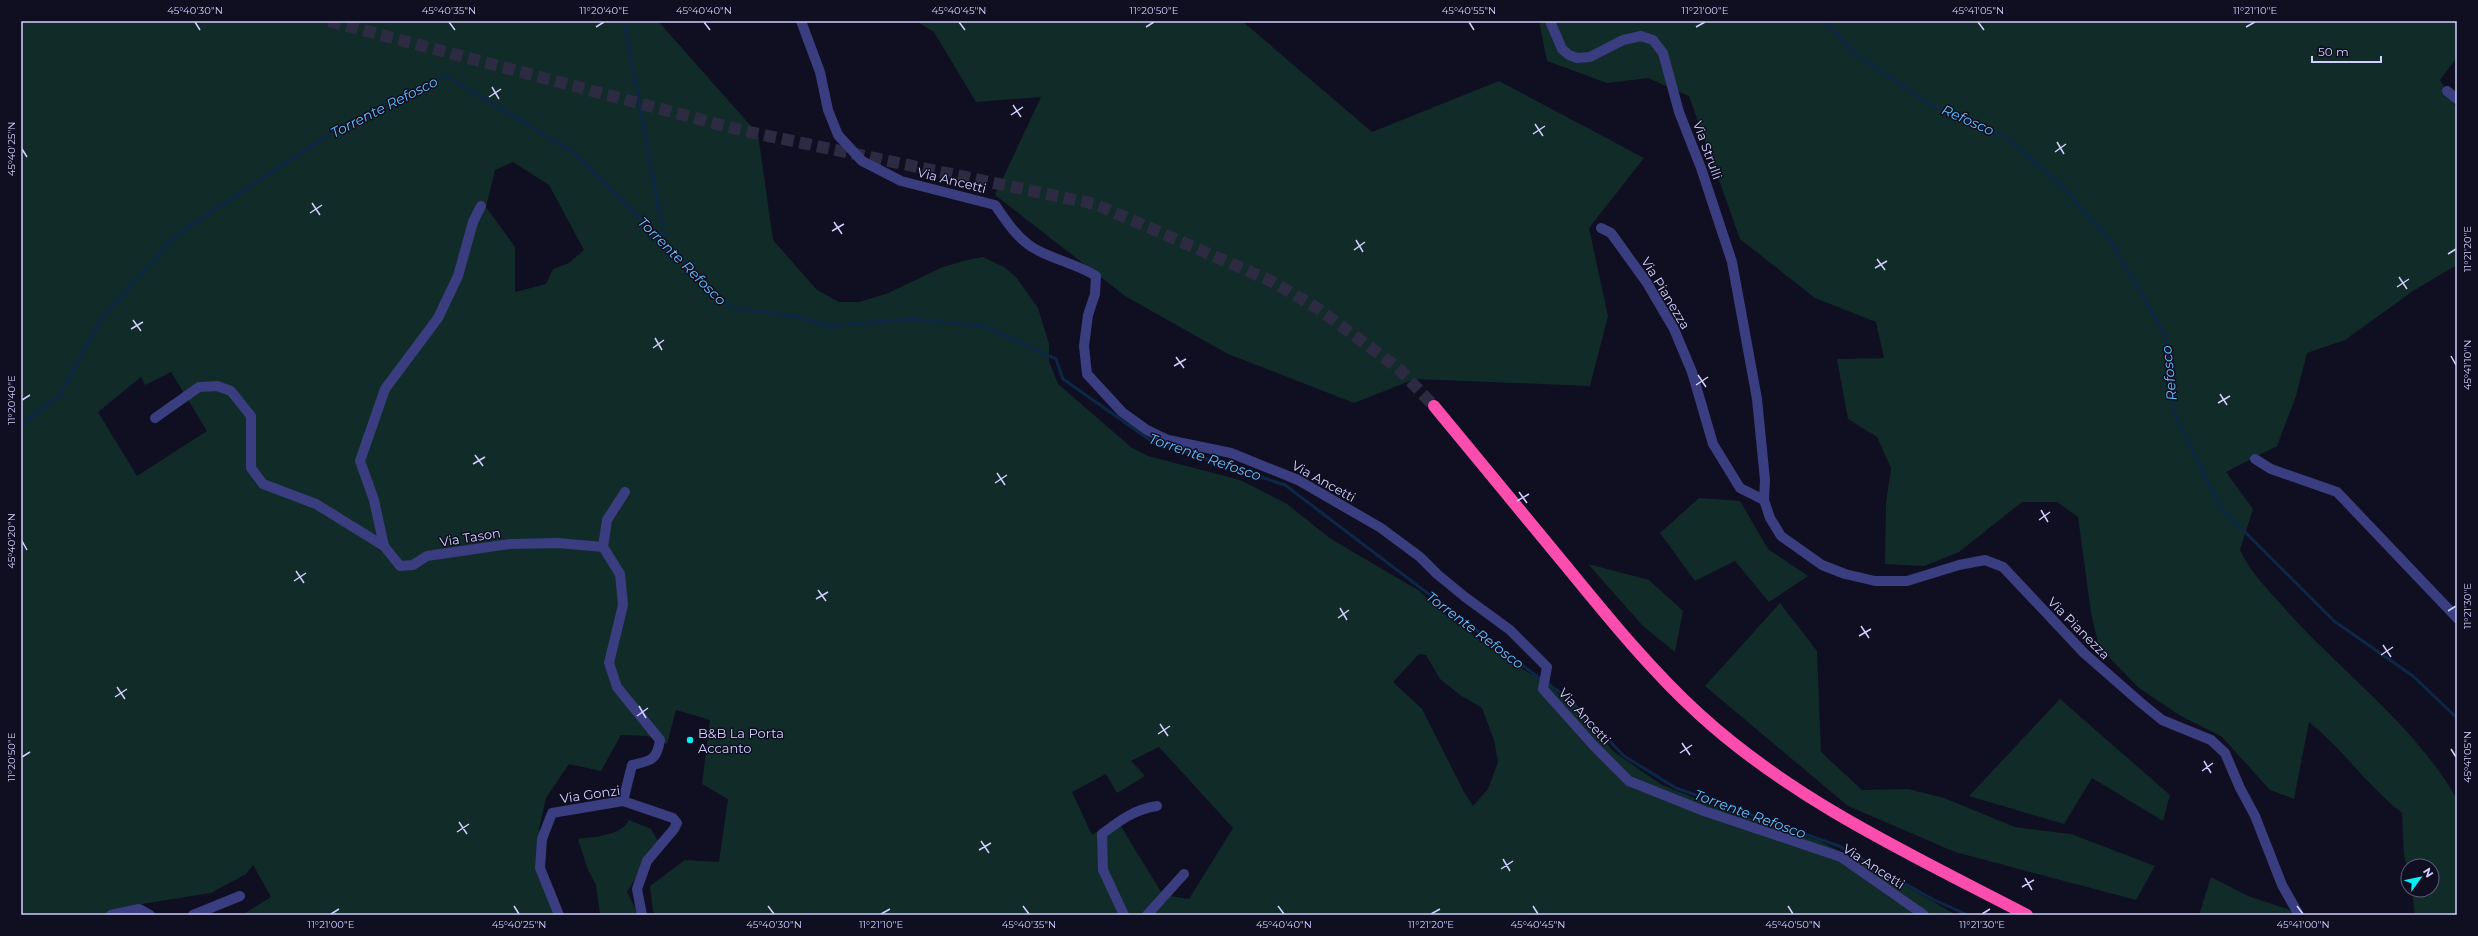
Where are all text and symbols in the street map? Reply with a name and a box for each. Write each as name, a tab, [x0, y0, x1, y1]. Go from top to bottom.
text: 45°40'30"N	[167, 4, 223, 17]
text: 45°40'35"N	[422, 4, 476, 17]
text: 11°20'40"E	[579, 4, 629, 17]
text: 45°40'40"N	[676, 4, 732, 17]
text: 45°40'45"N	[932, 4, 986, 17]
text: 11°20'50"E	[1130, 4, 1179, 17]
text: 45°40'55"N	[1442, 4, 1496, 17]
text: 11°21'00"E	[1682, 4, 1729, 17]
text: 45°41'05"N	[1952, 4, 2004, 17]
text: 11°21'10"E	[2233, 4, 2277, 17]
scale bar	[2312, 38, 2381, 64]
text: 50 m	[2318, 44, 2349, 59]
water label: Torrente Refosco	[327, 72, 441, 142]
water label: Refosco	[1939, 101, 1997, 140]
street label: Via Strulli	[1690, 119, 1726, 181]
text: 45°40'25"N	[5, 122, 18, 176]
street label: Via Ancetti	[916, 164, 988, 196]
water label: Torrente Refosco	[634, 213, 730, 309]
text: 11°21'20"E	[2461, 226, 2474, 272]
street label: Via Pianezza	[1638, 254, 1694, 332]
text: 45°41'10"N	[2461, 340, 2474, 390]
water label: Refosco	[2157, 344, 2181, 401]
text: 11°20'40"E	[5, 375, 18, 425]
water label: Torrente Refosco	[1146, 429, 1264, 485]
street label: Via Ancetti	[1289, 457, 1359, 505]
text: 45°40'20"N	[5, 513, 18, 569]
street label: Via Tason	[438, 524, 502, 550]
text: 11°21'30"E	[2461, 583, 2474, 629]
water label: Torrente Refosco	[1423, 587, 1528, 673]
street label: Via Pianezza	[2045, 594, 2113, 662]
street label: Via Ancetti	[1555, 684, 1615, 748]
place label: B&B La Porta Accanto	[698, 725, 784, 756]
text: 45°41'05"N	[2461, 731, 2474, 783]
text: 11°20'50"E	[5, 732, 18, 781]
marker: B&B La Porta Accanto	[685, 735, 695, 745]
street label: Via Gonzi	[559, 782, 621, 806]
water label: Torrente Refosco	[1692, 785, 1809, 843]
street label: Via Ancetti	[1840, 840, 1908, 892]
north arrow	[2400, 858, 2440, 898]
text: N	[2420, 865, 2437, 880]
text: 11°21'00"E	[308, 918, 355, 931]
text: 45°40'25"N	[492, 918, 546, 931]
text: 45°40'30"N	[746, 918, 802, 931]
text: 11°21'10"E	[859, 918, 903, 931]
text: 45°40'35"N	[1002, 918, 1056, 931]
text: 45°40'40"N	[1256, 918, 1312, 931]
text: 11°21'20"E	[1408, 918, 1454, 931]
text: 45°40'45"N	[1511, 918, 1565, 931]
text: 45°40'50"N	[1765, 918, 1821, 931]
text: 11°21'30"E	[1959, 918, 2005, 931]
text: 45°41'00"N	[2276, 918, 2330, 931]

